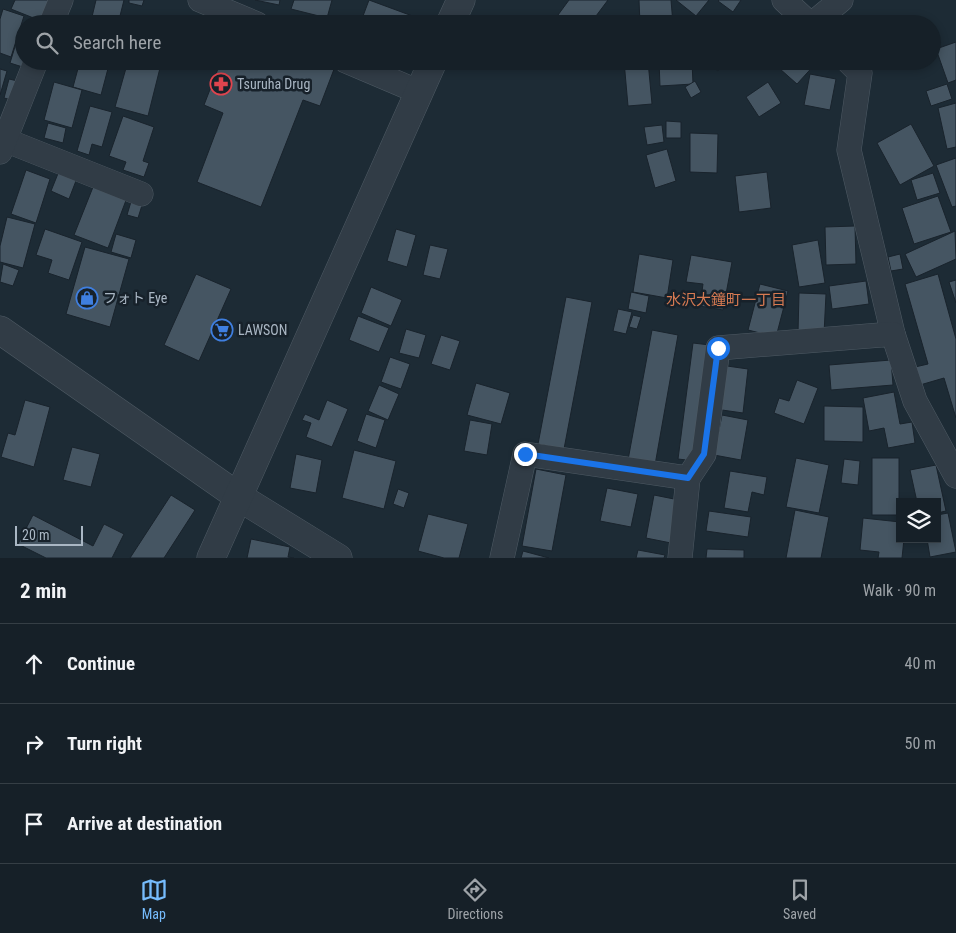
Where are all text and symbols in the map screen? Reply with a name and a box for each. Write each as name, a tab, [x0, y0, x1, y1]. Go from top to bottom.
search box	[15, 15, 941, 70]
icon: search	[33, 29, 61, 57]
text: Search here	[73, 31, 161, 54]
pharmacy icon: Tsuruha Drug	[209, 72, 233, 96]
place label: Tsuruha Drug	[237, 76, 310, 92]
shop icon: フォト Eye	[75, 286, 99, 310]
place label: フォト Eye	[103, 290, 168, 306]
district label: 水沢大鐘町一丁目	[666, 291, 786, 309]
supermarket icon: LAWSON	[210, 318, 234, 342]
place label: LAWSON	[238, 322, 287, 338]
route start	[707, 337, 730, 360]
route end	[514, 443, 537, 466]
map controls	[896, 498, 941, 543]
button: layers	[896, 498, 941, 543]
scale bar	[15, 523, 82, 546]
text: 20 m	[22, 527, 50, 543]
text: 2 min	[20, 579, 67, 603]
text: Walk · 90 m	[863, 581, 936, 600]
icon: ahead	[20, 650, 48, 678]
text: Continue	[67, 652, 135, 675]
text: 40 m	[904, 654, 936, 673]
icon: right	[20, 730, 48, 758]
text: Turn right	[67, 732, 142, 755]
text: 50 m	[904, 734, 936, 753]
icon: arrive	[20, 810, 48, 838]
text: Arrive at destination	[67, 812, 222, 835]
tab: Map	[140, 876, 168, 922]
tab: Directions	[447, 876, 503, 922]
tab: Saved	[783, 876, 816, 922]

